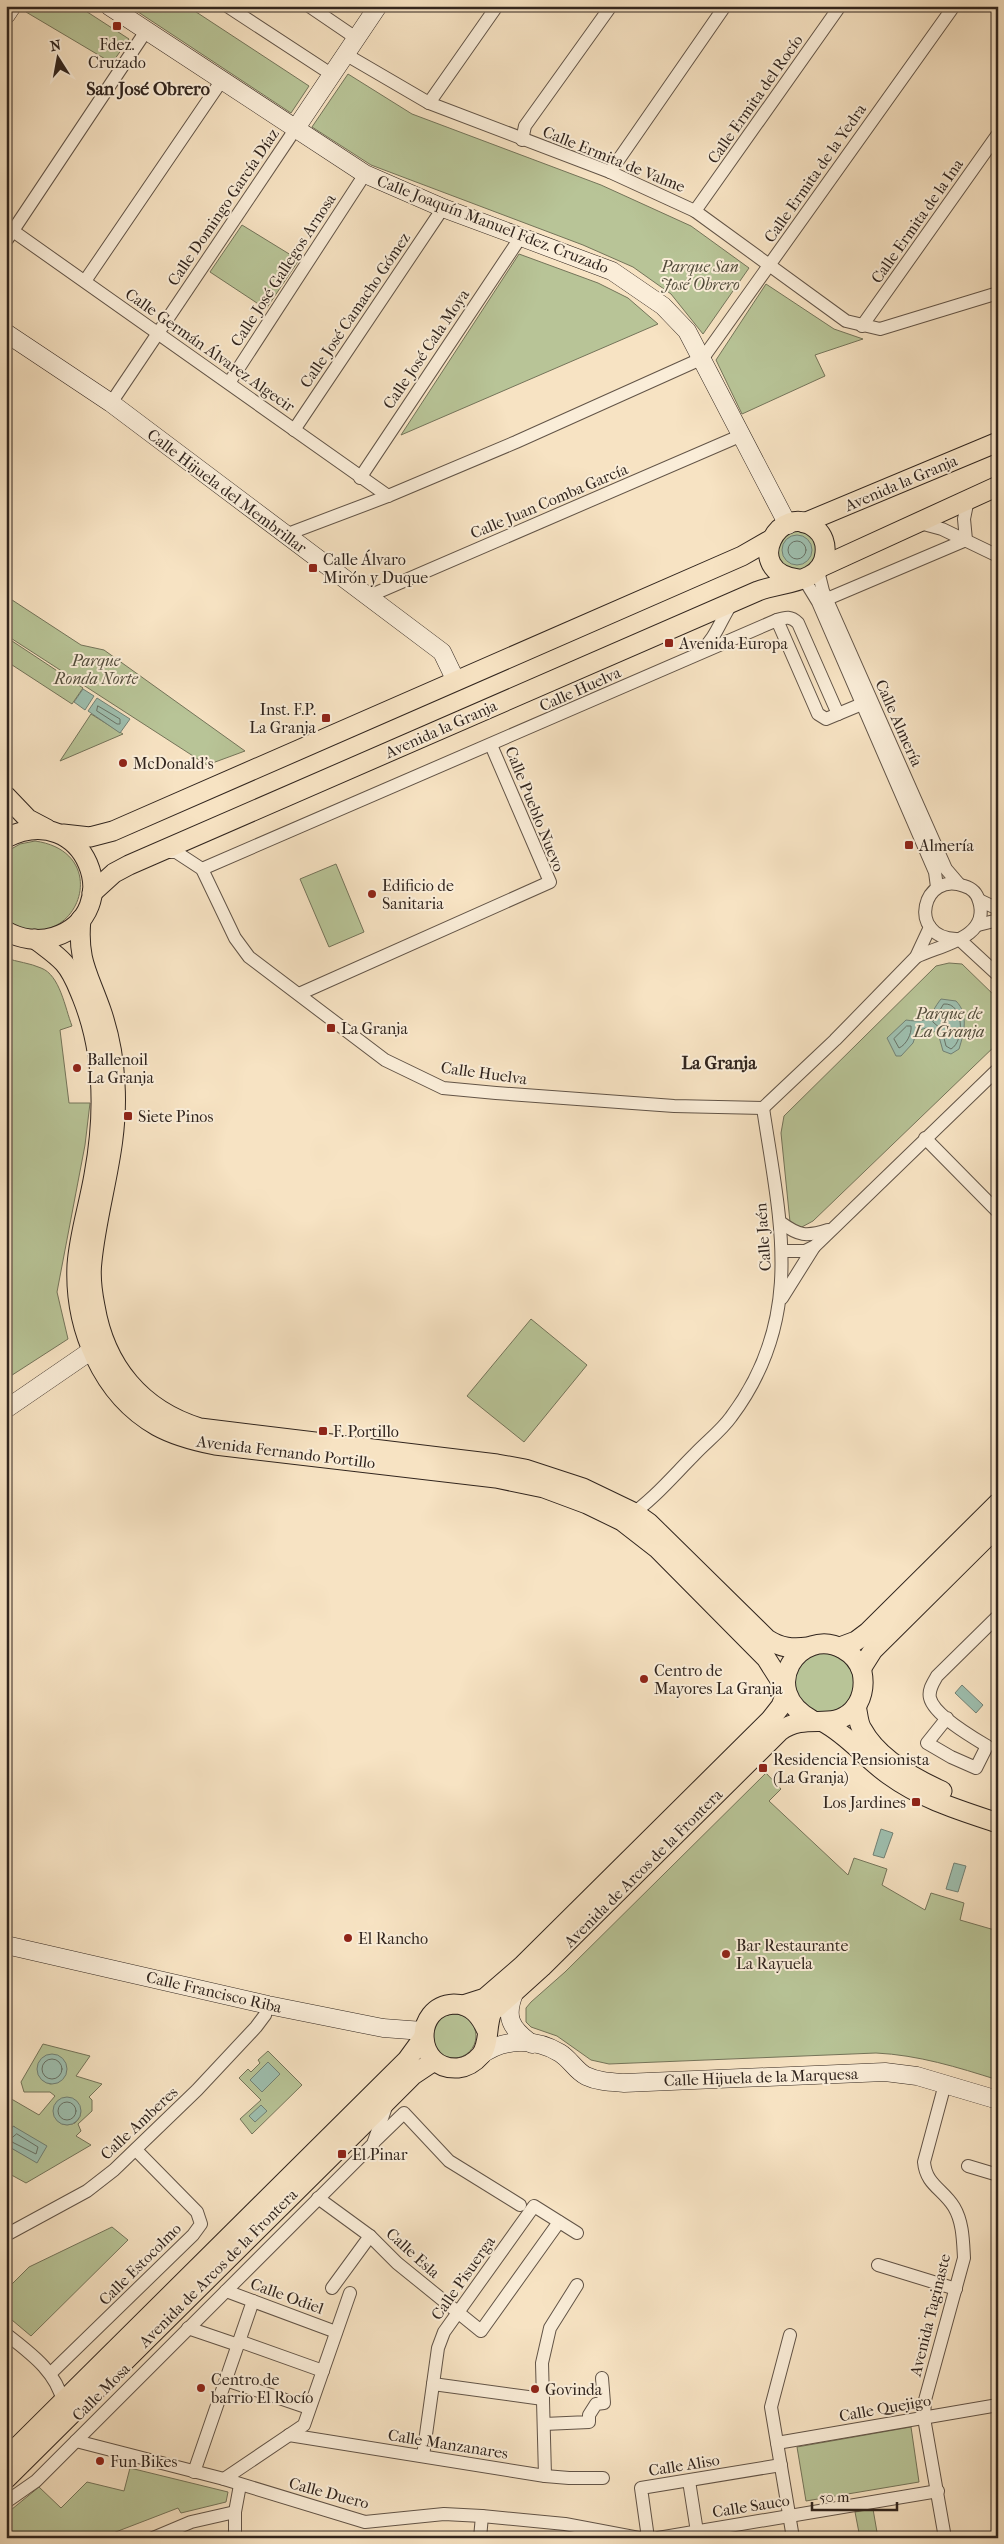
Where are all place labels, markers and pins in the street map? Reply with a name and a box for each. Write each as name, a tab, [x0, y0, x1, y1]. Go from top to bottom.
marker: Fdez. Cruzado	[111, 20, 123, 32]
place label: Fdez. Cruzado	[88, 35, 146, 72]
place label: Calle Álvaro Mirón y Duque	[323, 549, 428, 587]
marker: Calle Álvaro Mirón y Duque	[307, 562, 319, 574]
place label: Avenida Europa	[678, 634, 788, 653]
marker: Avenida Europa	[663, 637, 675, 649]
place label: Inst. F.P. La Granja	[249, 700, 317, 737]
marker: Inst. F.P. La Granja	[320, 712, 332, 724]
place label: McDonald's	[133, 754, 214, 773]
marker: McDonald's	[117, 757, 129, 769]
place label: Almería	[918, 836, 974, 855]
marker: Almería	[903, 839, 915, 851]
place label: Edificio de Sanitaria	[382, 876, 454, 913]
marker: Edificio de Sanitaria	[366, 888, 378, 900]
place label: La Granja	[341, 1019, 408, 1038]
marker: La Granja	[325, 1022, 337, 1034]
place label: Ballenoil La Granja	[87, 1050, 154, 1087]
marker: Ballenoil La Granja	[71, 1062, 83, 1074]
place label: Siete Pinos	[138, 1107, 213, 1126]
marker: Siete Pinos	[122, 1110, 134, 1122]
place label: F. Portillo	[333, 1422, 399, 1441]
marker: F. Portillo	[317, 1425, 329, 1437]
place label: Centro de Mayores La Granja	[654, 1661, 783, 1698]
marker: Centro de Mayores La Granja	[638, 1673, 650, 1685]
place label: Residencia Pensionista (La Granja)	[773, 1750, 930, 1787]
marker: Residencia Pensionista (La Granja)	[757, 1762, 769, 1774]
place label: Los Jardines	[823, 1793, 906, 1812]
marker: Los Jardines	[910, 1796, 922, 1808]
place label: El Rancho	[358, 1929, 428, 1948]
marker: El Rancho	[342, 1932, 354, 1944]
place label: Bar Restaurante La Rayuela	[736, 1936, 848, 1973]
marker: Bar Restaurante La Rayuela	[720, 1948, 732, 1960]
place label: El Pinar	[352, 2145, 408, 2164]
marker: El Pinar	[336, 2148, 348, 2160]
place label: Centro de barrio El Rocío	[210, 2370, 313, 2407]
place label: Govinda	[545, 2380, 603, 2399]
marker: Centro de barrio El Rocío	[195, 2382, 207, 2394]
marker: Govinda	[529, 2383, 541, 2395]
place label: Fun Bikes	[110, 2452, 177, 2471]
marker: Fun Bikes	[94, 2455, 106, 2467]

